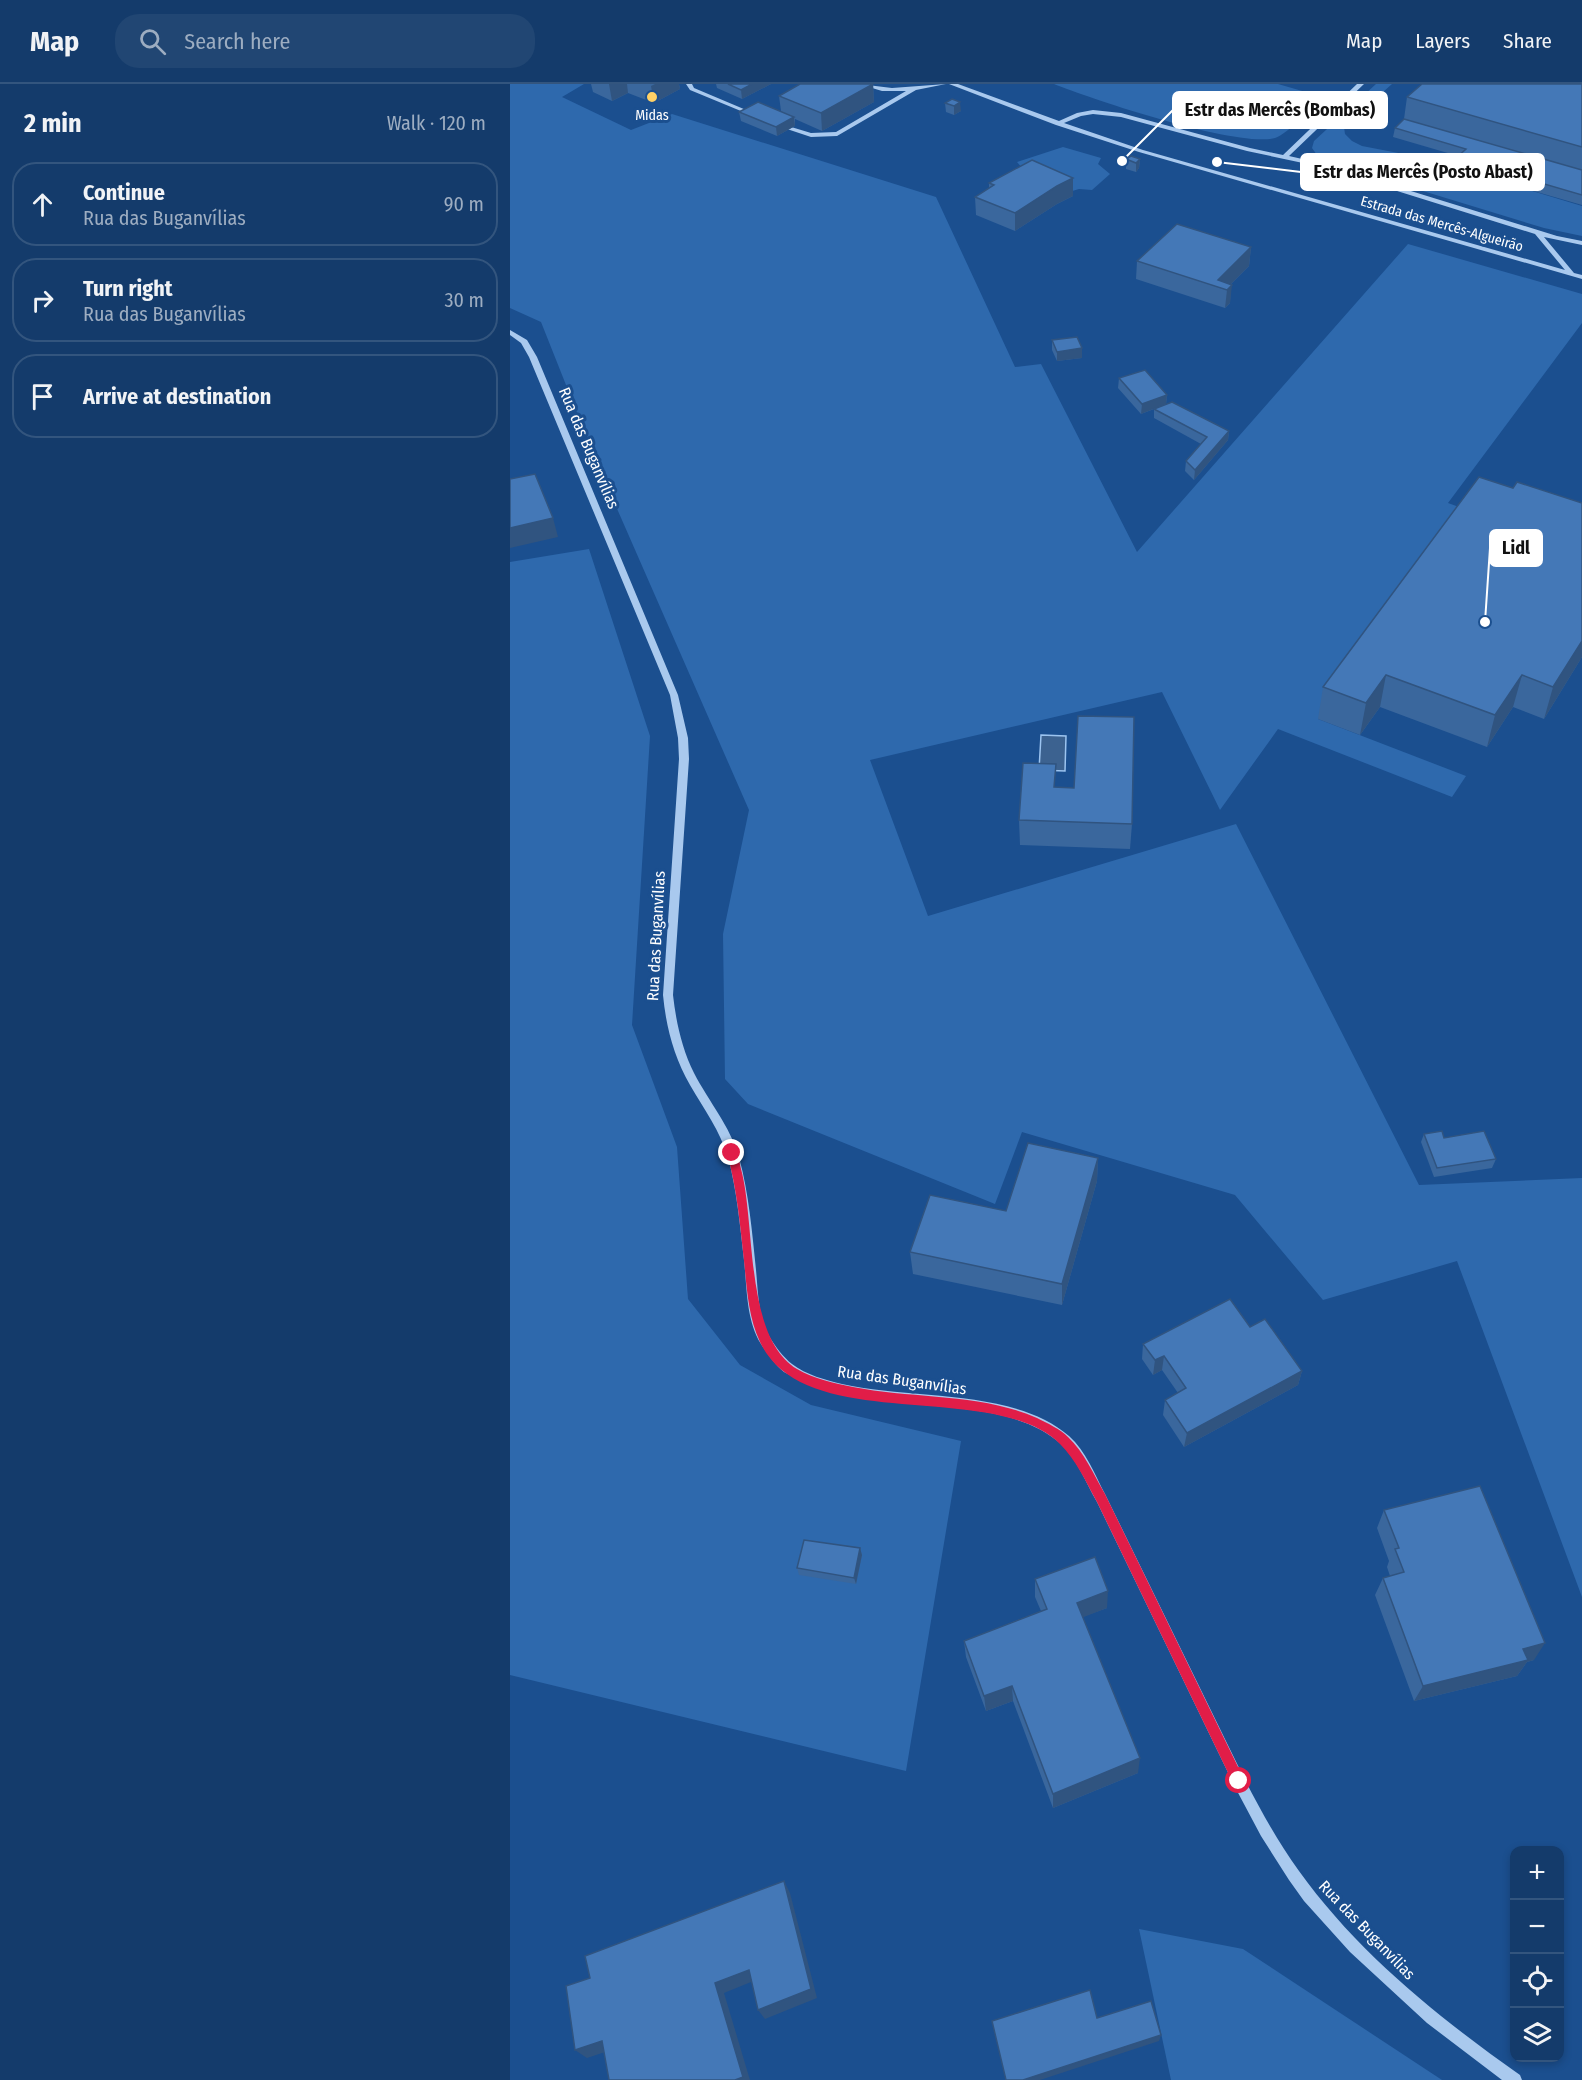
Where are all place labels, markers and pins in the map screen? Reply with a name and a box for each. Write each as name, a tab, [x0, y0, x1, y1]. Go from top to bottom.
marker: Midas	[645, 90, 659, 104]
callout: Estr das Mercês (Bombas)	[1173, 92, 1387, 128]
place label: Midas	[635, 107, 669, 124]
callout: Estr das Mercês (Posto Abast)	[1301, 154, 1544, 190]
callout: Lidl	[1490, 530, 1542, 566]

